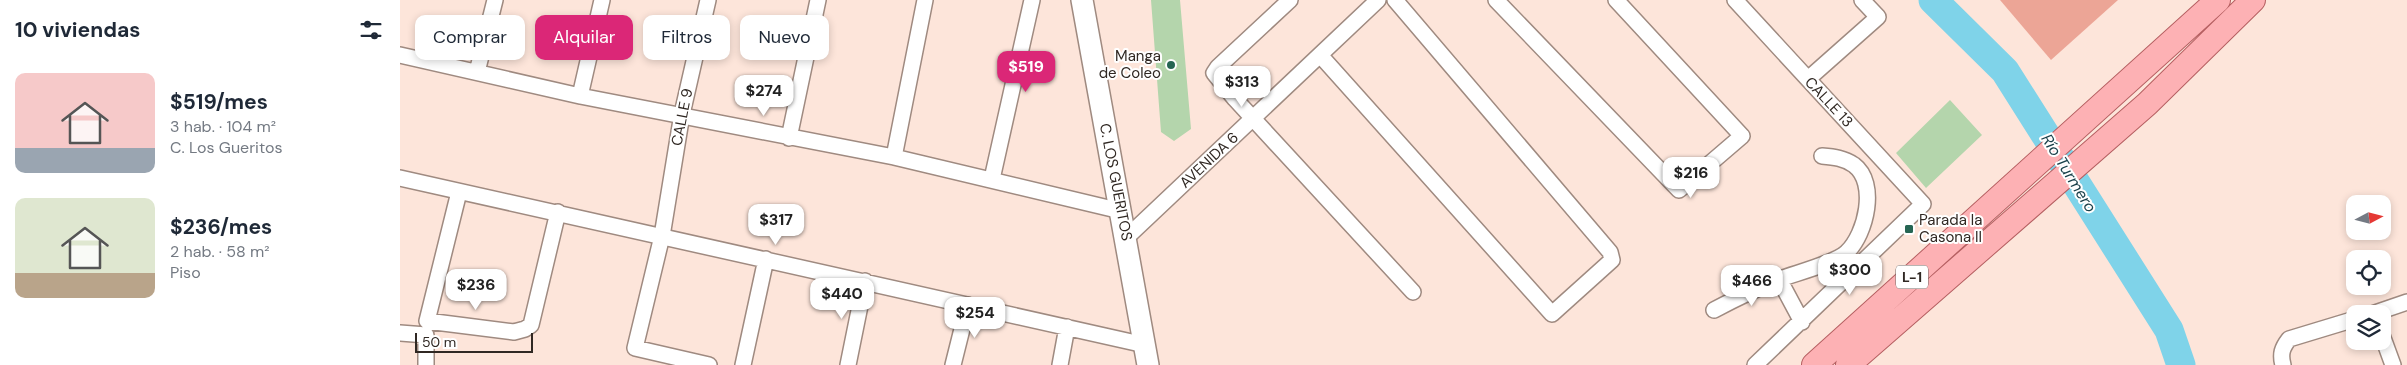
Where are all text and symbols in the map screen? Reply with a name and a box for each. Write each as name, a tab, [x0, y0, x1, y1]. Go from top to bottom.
chip: Comprar	[415, 15, 525, 60]
chip: Alquilar	[535, 15, 633, 60]
chip: Filtros	[643, 15, 730, 60]
chip: Nuevo	[740, 15, 829, 60]
text: 10 viviendas	[15, 16, 140, 44]
icon: filters	[357, 16, 385, 44]
place label: Manga de Coleo	[1099, 46, 1161, 83]
pin: $519	[996, 51, 1056, 93]
text: $519	[1008, 56, 1044, 77]
marker: Manga de Coleo	[1165, 59, 1177, 71]
pin: $313	[1212, 66, 1272, 108]
text: $313	[1225, 71, 1259, 92]
street label: CALLE 13	[1800, 72, 1858, 132]
pin: $274	[734, 74, 794, 117]
text: $274	[746, 80, 782, 101]
street label: CALLE 9	[667, 87, 697, 147]
text: $519/mes	[170, 88, 268, 116]
icon: home	[55, 93, 115, 153]
text: 3 hab. · 104 m²	[170, 116, 276, 137]
street label: C. LOS GUERITOS	[1095, 122, 1137, 243]
street label: AVENIDA 6	[1175, 128, 1243, 192]
water label: Río Turmero	[2037, 130, 2101, 216]
text: C. Los Gueritos	[170, 137, 282, 158]
pin: $216	[1661, 156, 1721, 199]
text: $216	[1674, 162, 1708, 183]
north arrow	[2346, 195, 2391, 240]
map controls	[2346, 195, 2391, 350]
pin: $317	[746, 204, 806, 246]
text: $317	[759, 209, 793, 230]
place label: Parada la Casona II	[1919, 210, 1982, 247]
text: $236/mes	[170, 213, 272, 241]
icon: home	[55, 218, 115, 278]
marker: Parada la Casona II	[1903, 223, 1915, 235]
text: 2 hab. · 58 m²	[170, 241, 270, 262]
button: locate	[2346, 250, 2391, 295]
pin: $300	[1820, 254, 1880, 296]
text: $300	[1829, 259, 1871, 280]
text: Piso	[170, 262, 201, 283]
pin: $466	[1722, 264, 1782, 307]
road number: L-1	[1896, 266, 1928, 288]
pin: $236	[446, 268, 506, 311]
text: $466	[1732, 270, 1772, 291]
text: $236	[457, 274, 495, 295]
pin: $440	[812, 278, 872, 320]
text: $440	[821, 283, 863, 304]
pin: $254	[945, 296, 1005, 339]
text: $254	[955, 302, 995, 323]
button: layers	[2346, 305, 2391, 350]
scale bar	[415, 330, 532, 353]
text: 50 m	[422, 333, 456, 351]

